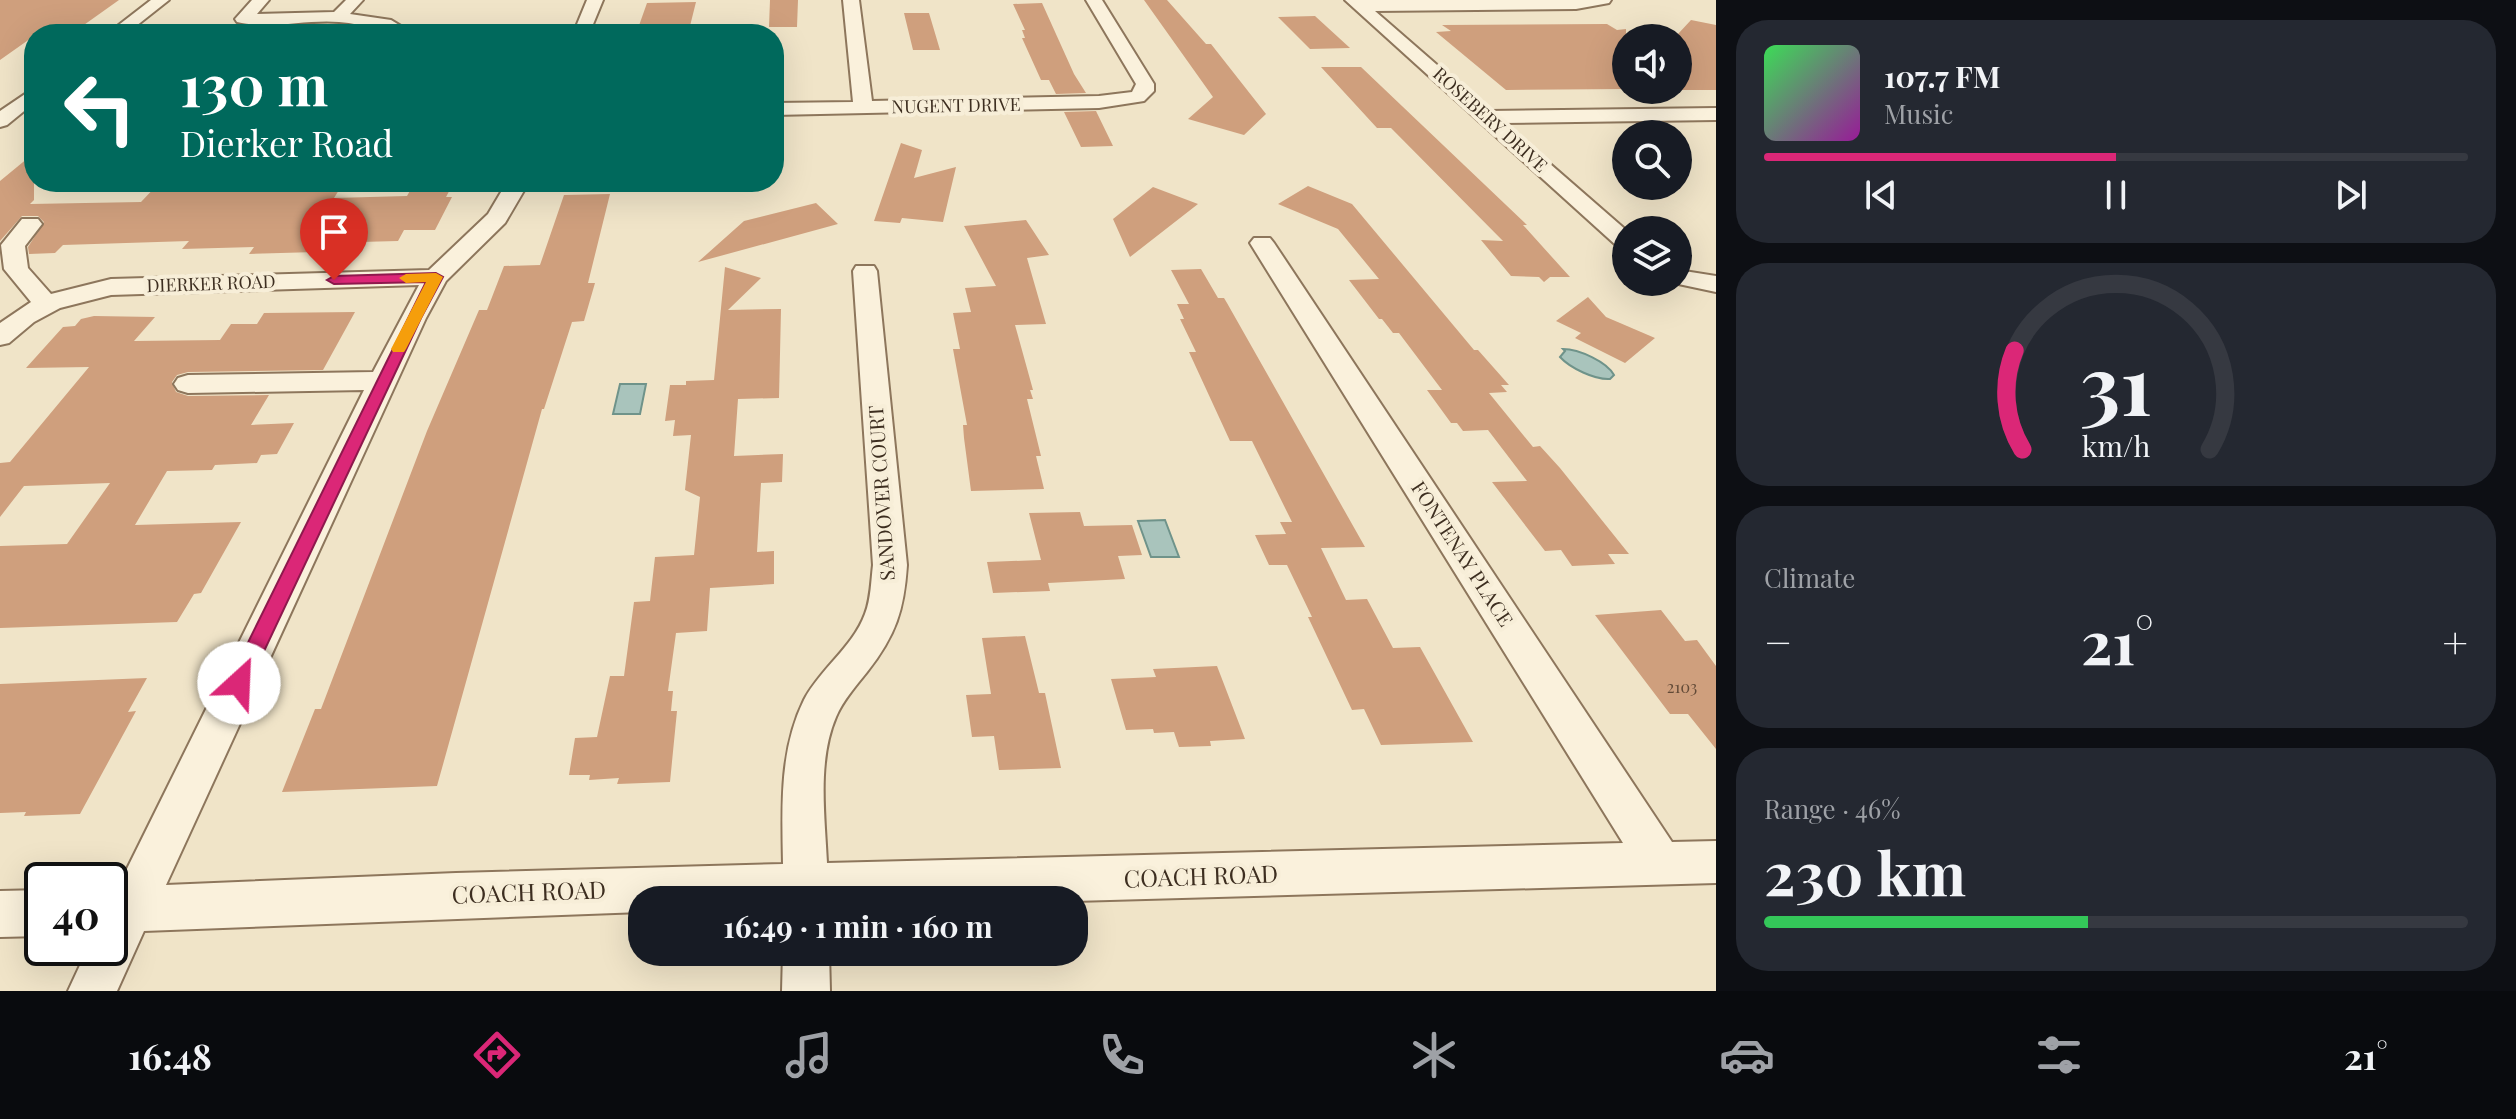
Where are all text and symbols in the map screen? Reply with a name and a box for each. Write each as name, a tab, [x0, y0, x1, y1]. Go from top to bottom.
map controls	[1612, 24, 1692, 296]
button: sound	[1612, 24, 1692, 104]
text: 130 m	[180, 46, 328, 121]
icon: left	[48, 56, 152, 160]
text: 107.7 FM	[1884, 56, 2000, 96]
street label: ROSEBERY DRIVE	[1428, 61, 1553, 177]
street label: NUGENT DRIVE	[891, 92, 1021, 118]
text: Music	[1884, 96, 1953, 131]
text: Dierker Road	[180, 118, 393, 166]
button: search	[1612, 120, 1692, 200]
icon: previous	[1859, 173, 1903, 217]
icon: pause	[2094, 173, 2138, 217]
icon: next	[2329, 173, 2373, 217]
pin	[300, 198, 368, 280]
icon: arrive	[312, 210, 356, 254]
button: layers	[1612, 216, 1692, 296]
street label: DIERKER ROAD	[146, 269, 276, 297]
text: 31	[2080, 326, 2152, 437]
street label: SANDOVER COURT	[861, 404, 900, 582]
text: km/h	[2082, 426, 2150, 464]
street label: FONTENAY PLACE	[1406, 475, 1520, 631]
text: Climate	[1764, 560, 1855, 595]
text: 21°	[2081, 600, 2154, 680]
text: −	[1764, 611, 1792, 670]
text: +	[2442, 611, 2468, 670]
position arrow	[197, 641, 281, 725]
house number: 2103	[1667, 676, 1697, 697]
text: Range · 46%	[1764, 791, 1901, 826]
text: 230 km	[1764, 831, 1966, 911]
street label: COACH ROAD	[1123, 856, 1279, 894]
speed limit sign: 40	[24, 862, 128, 966]
street label: COACH ROAD	[451, 872, 607, 910]
text: 16:49 · 1 min · 160 m	[723, 906, 993, 946]
icon: directions	[469, 1027, 525, 1083]
icon: music	[781, 1027, 837, 1083]
icon: phone	[1094, 1027, 1150, 1083]
icon: climate	[1406, 1027, 1462, 1083]
icon: car	[1719, 1027, 1775, 1083]
icon: filters	[2031, 1027, 2087, 1083]
text: 16:48	[128, 1031, 212, 1079]
text: 21°	[2344, 1031, 2388, 1079]

